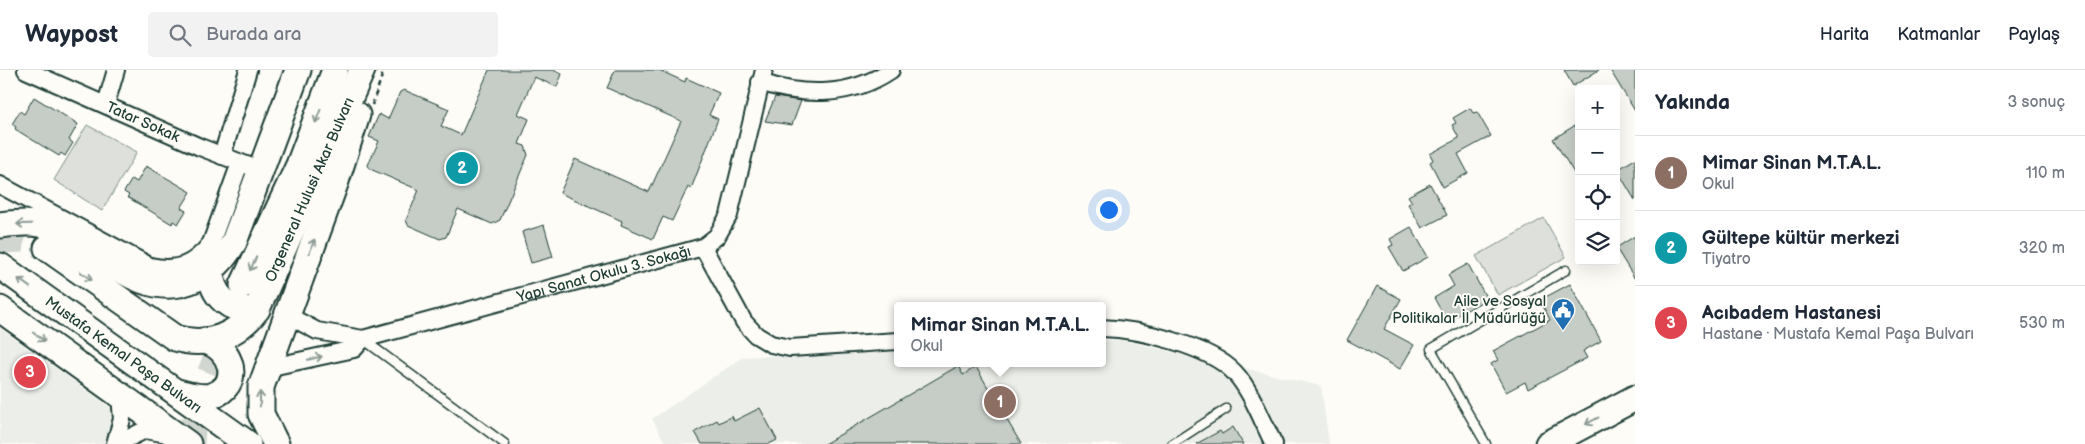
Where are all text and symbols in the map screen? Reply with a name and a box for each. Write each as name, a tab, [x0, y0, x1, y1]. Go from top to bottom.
search box	[148, 12, 498, 57]
text: Waypost	[25, 20, 118, 49]
icon: search	[166, 21, 194, 49]
text: Burada ara	[206, 23, 302, 46]
text: Harita	[1820, 24, 1869, 45]
text: Katmanlar	[1897, 24, 1980, 45]
text: Paylaş	[2008, 24, 2060, 45]
map controls	[1575, 85, 1620, 265]
button: +	[1575, 85, 1620, 130]
text: Yakında	[1655, 90, 1730, 115]
text: 3 sonuç	[2007, 93, 2065, 112]
street label: Orgeneral Hulusi Akar Bulvarı	[261, 95, 359, 285]
street label: Tatar Sokak	[103, 98, 183, 147]
one-way arrow	[313, 107, 322, 123]
button: −	[1575, 130, 1620, 175]
pin: 2	[446, 149, 478, 187]
text: Mimar Sinan M.T.A.L.	[1702, 152, 1881, 175]
text: 1	[1668, 164, 1674, 183]
text: 110 m	[2026, 164, 2065, 183]
button: locate	[1575, 175, 1620, 220]
text: Okul	[1702, 175, 1734, 194]
your location	[1096, 197, 1122, 223]
one-way arrow	[17, 219, 33, 228]
button: layers	[1575, 220, 1620, 265]
text: Gültepe kültür merkezi	[1702, 227, 1899, 250]
one-way arrow	[308, 239, 317, 254]
text: 2	[1666, 239, 1676, 258]
text: 320 m	[2019, 239, 2065, 258]
street label: Yapı Sanat Okulu 3. Sokağı	[514, 242, 693, 307]
text: Tiyatro	[1702, 250, 1751, 269]
one-way arrow	[247, 256, 257, 271]
one-way arrow	[79, 271, 93, 281]
one-way arrow	[17, 278, 31, 288]
street label: Mustafa Kemal Paşa Bulvarı	[41, 292, 205, 418]
place label: Aile ve Sosyal Politikalar İl Müdürlüğü	[1392, 292, 1546, 328]
public building icon: Aile ve Sosyal Politikalar İl Müdürlüğü	[1550, 297, 1576, 331]
popup	[894, 302, 1106, 367]
text: Acıbadem Hastanesi	[1702, 302, 1881, 325]
text: Mimar Sinan M.T.A.L.	[910, 314, 1090, 337]
text: 3	[1666, 314, 1676, 333]
text: 530 m	[2019, 314, 2065, 333]
text: Hastane · Mustafa Kemal Paşa Bulvarı	[1702, 325, 1974, 344]
one-way arrow	[32, 332, 45, 343]
text: Okul	[910, 337, 943, 356]
pin: 3	[14, 353, 46, 391]
one-way arrow	[306, 353, 322, 363]
pin: 1	[984, 383, 1016, 421]
one-way arrow	[255, 392, 265, 408]
one-way arrow	[1585, 417, 1600, 426]

